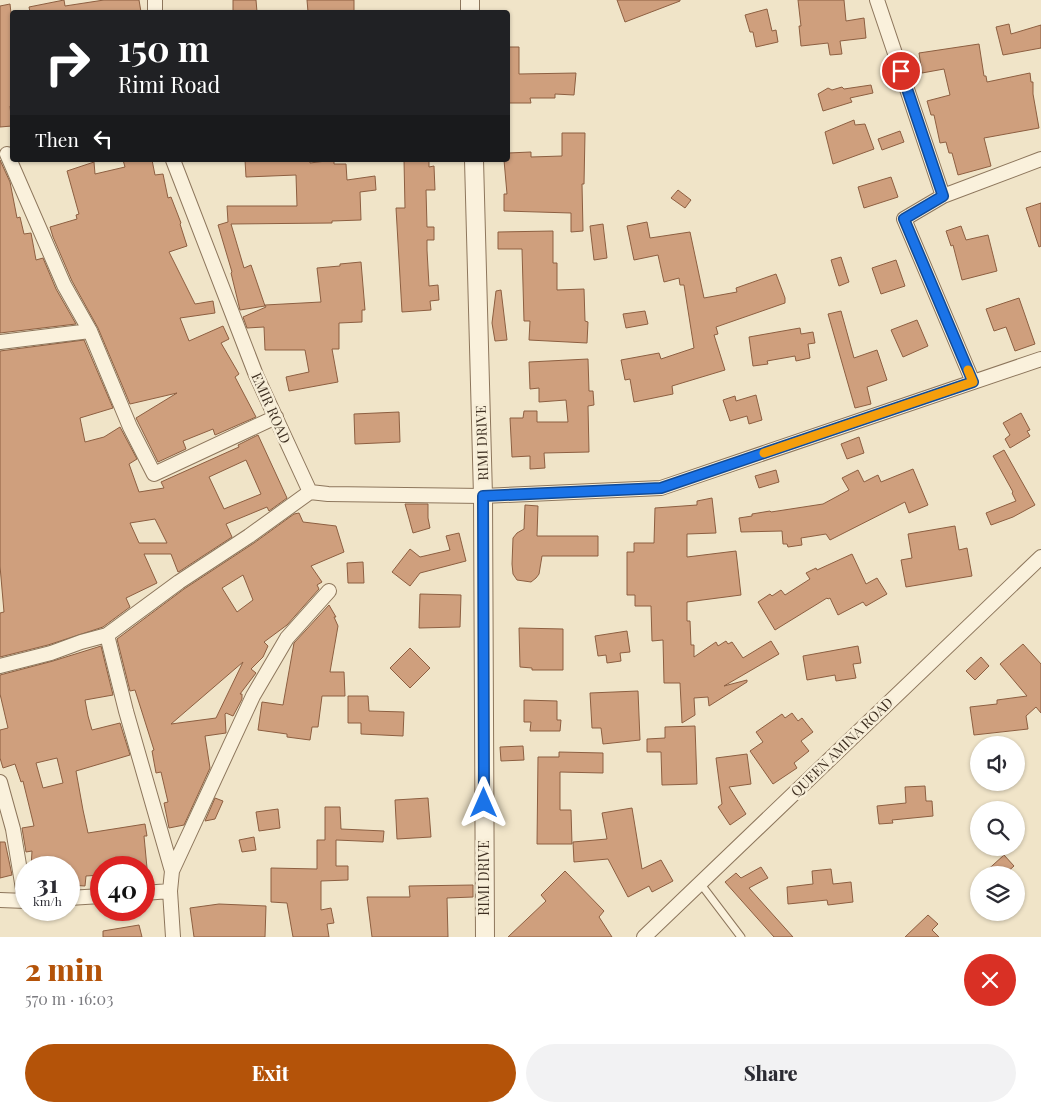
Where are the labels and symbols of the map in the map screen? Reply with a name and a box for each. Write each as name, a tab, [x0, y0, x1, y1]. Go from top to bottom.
pin	[880, 50, 922, 92]
street label: EMIR ROAD	[247, 369, 296, 446]
street label: RIMI DRIVE	[471, 405, 492, 481]
street label: QUEEN AMINA ROAD	[786, 693, 897, 800]
position arrow	[457, 776, 509, 828]
street label: RIMI DRIVE	[474, 840, 493, 916]
speed limit sign: 40	[90, 856, 155, 921]

